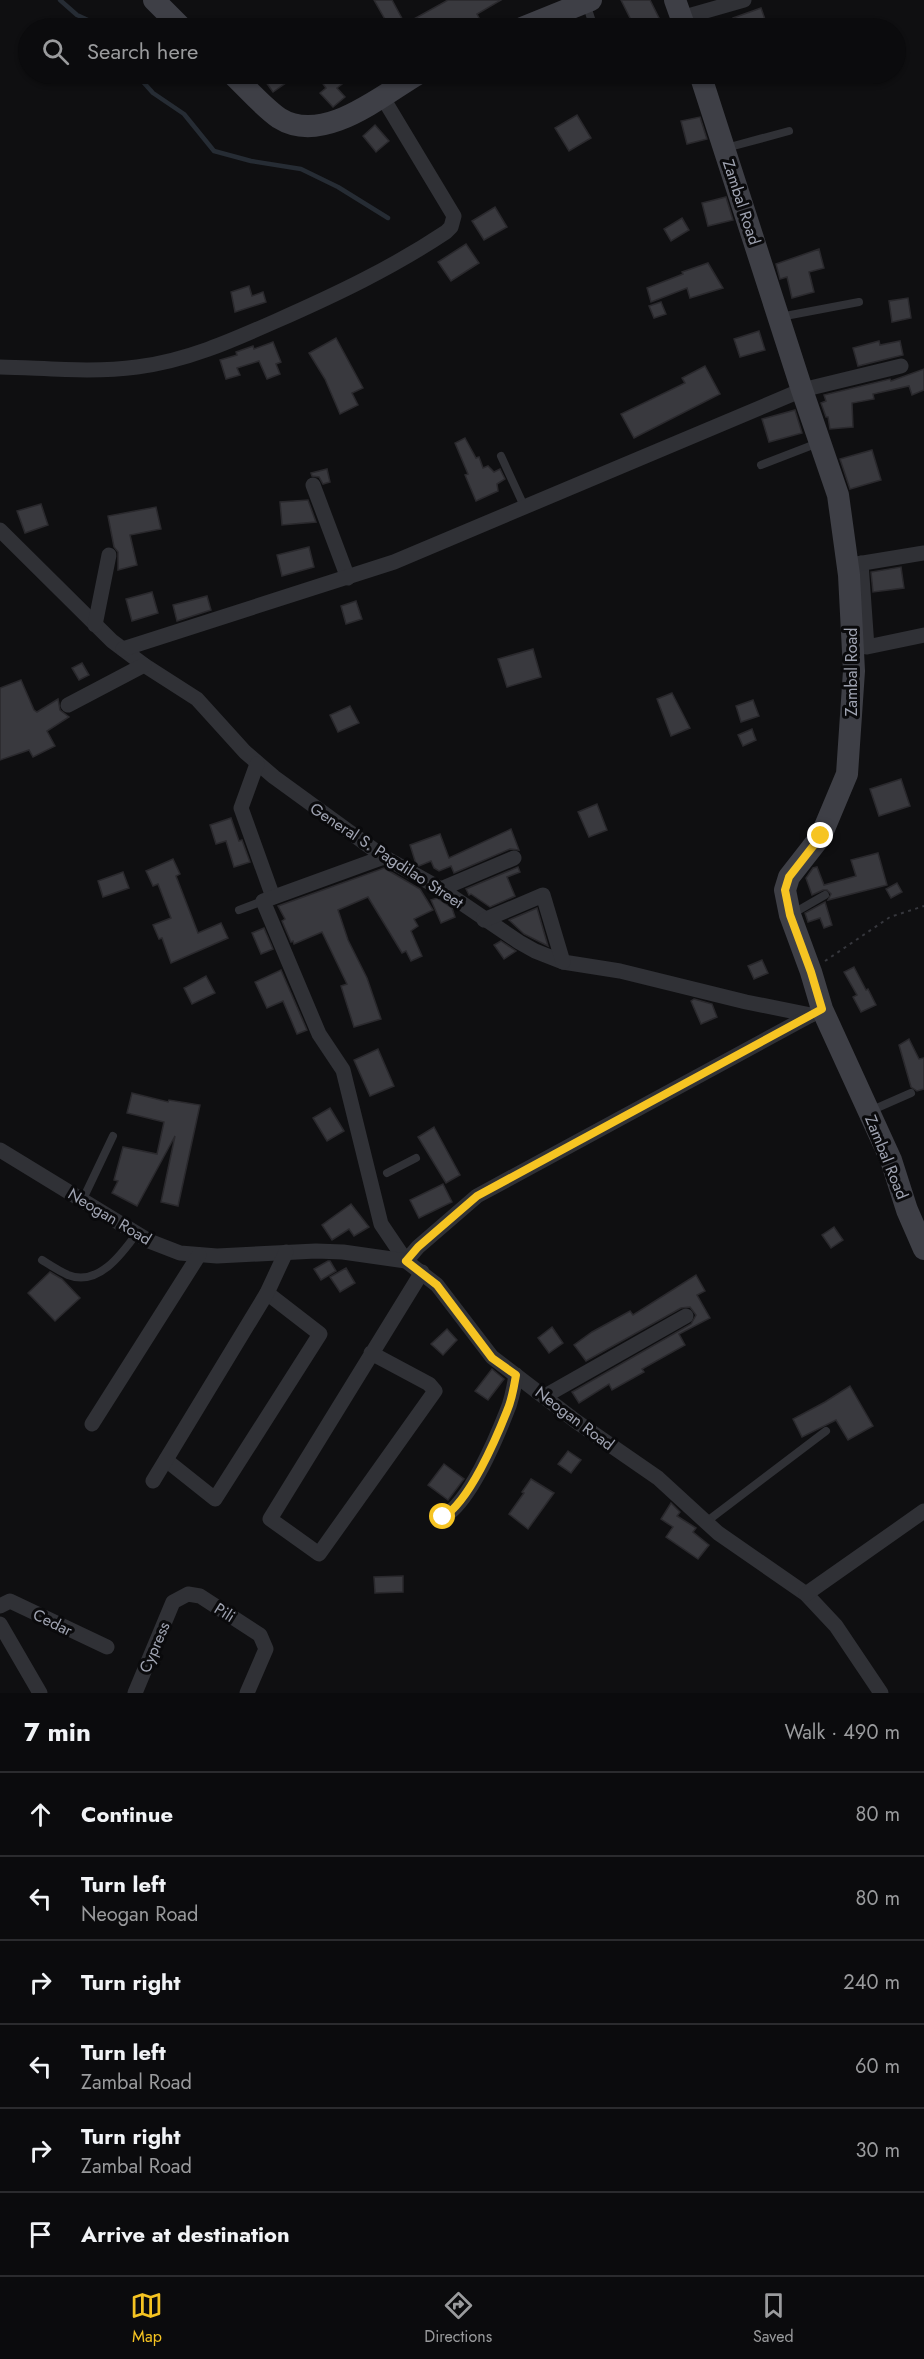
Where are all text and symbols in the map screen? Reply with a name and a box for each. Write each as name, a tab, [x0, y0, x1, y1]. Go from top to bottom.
search box	[18, 18, 906, 84]
icon: search	[39, 35, 72, 68]
text: Search here	[87, 35, 198, 67]
street label: Zambal Road	[717, 156, 766, 248]
street label: Zambal Road	[840, 628, 863, 716]
street label: General S. Pagdilao Street	[305, 797, 468, 914]
route end	[807, 822, 833, 848]
street label: Zambal Road	[859, 1112, 914, 1203]
street label: Neogan Road	[64, 1182, 156, 1250]
street label: Neogan Road	[530, 1381, 619, 1456]
route start	[429, 1503, 455, 1529]
street label: Pili	[210, 1597, 240, 1628]
street label: Cedar	[29, 1603, 77, 1642]
street label: Cypress	[133, 1618, 176, 1676]
text: 7 min	[24, 1713, 91, 1751]
text: Walk · 490 m	[784, 1718, 900, 1747]
icon: ahead	[24, 1798, 57, 1831]
text: Continue	[81, 1798, 173, 1830]
text: 80 m	[855, 1800, 900, 1829]
text: Turn left	[81, 1868, 166, 1900]
icon: left	[24, 1882, 57, 1915]
text: 80 m	[855, 1884, 900, 1913]
text: Neogan Road	[81, 1900, 198, 1929]
icon: right	[24, 1966, 57, 1999]
text: Turn right	[81, 1966, 181, 1998]
text: 240 m	[843, 1968, 900, 1997]
text: Turn left	[81, 2036, 166, 2068]
icon: left	[24, 2050, 57, 2083]
text: 60 m	[855, 2052, 900, 2081]
text: Zambal Road	[81, 2068, 192, 2097]
text: Turn right	[81, 2120, 181, 2152]
icon: right	[24, 2134, 57, 2167]
text: 30 m	[855, 2136, 900, 2165]
text: Zambal Road	[81, 2152, 192, 2181]
icon: arrive	[24, 2218, 57, 2251]
text: Arrive at destination	[81, 2218, 290, 2250]
tab: Map	[130, 2289, 163, 2348]
tab: Directions	[424, 2289, 492, 2348]
tab: Saved	[753, 2289, 794, 2348]

